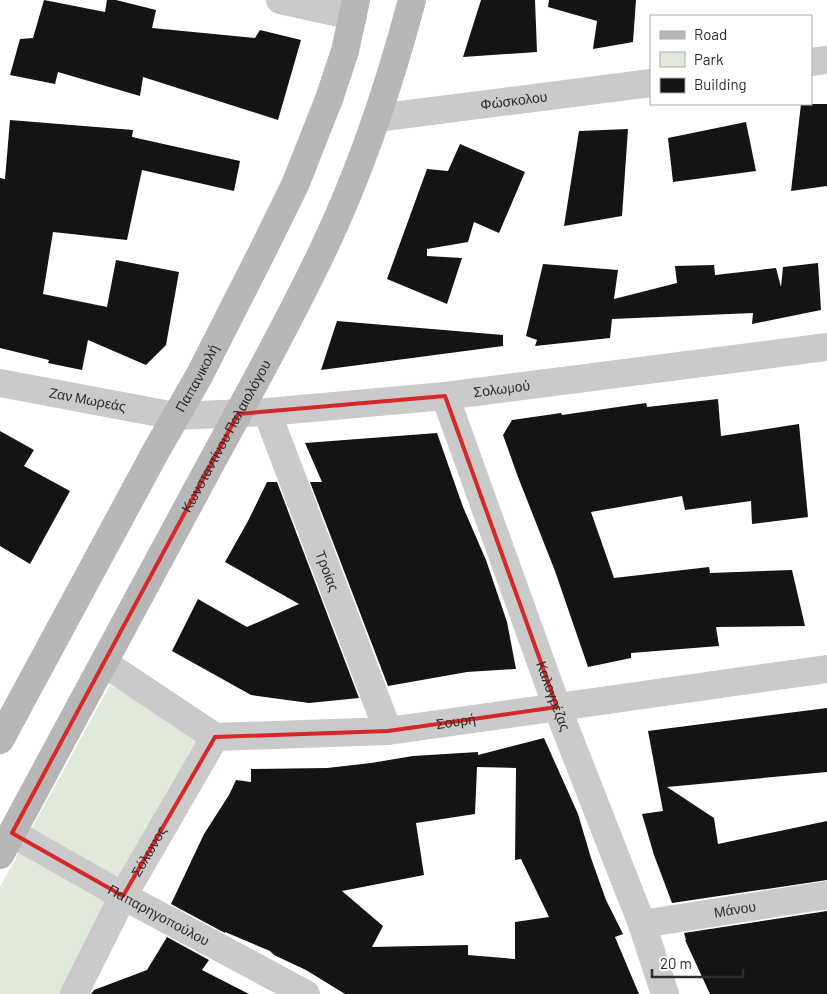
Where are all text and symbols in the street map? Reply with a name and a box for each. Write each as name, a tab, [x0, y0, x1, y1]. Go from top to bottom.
legend	[650, 15, 812, 105]
text: Road	[694, 25, 727, 43]
text: Park	[694, 50, 724, 68]
text: Building	[694, 75, 747, 93]
street label: Φώσκολου	[479, 87, 548, 113]
street label: Παπανικολή	[171, 341, 222, 415]
street label: Κωνσταντίνου Παλαιολόγου	[177, 357, 274, 515]
street label: Σολωμού	[472, 376, 531, 400]
street label: Ζαν Μωρεάς	[48, 383, 128, 415]
street label: Τροίας	[312, 548, 343, 594]
street label: Καλογρέζας	[533, 659, 575, 733]
street label: Σουρή	[435, 710, 477, 732]
street label: Σόλωνος	[127, 823, 170, 879]
street label: Παπαρηγοπούλου	[105, 880, 212, 949]
street label: Μάνου	[713, 897, 757, 921]
scale bar	[652, 946, 743, 978]
text: 20 m	[660, 954, 692, 972]

